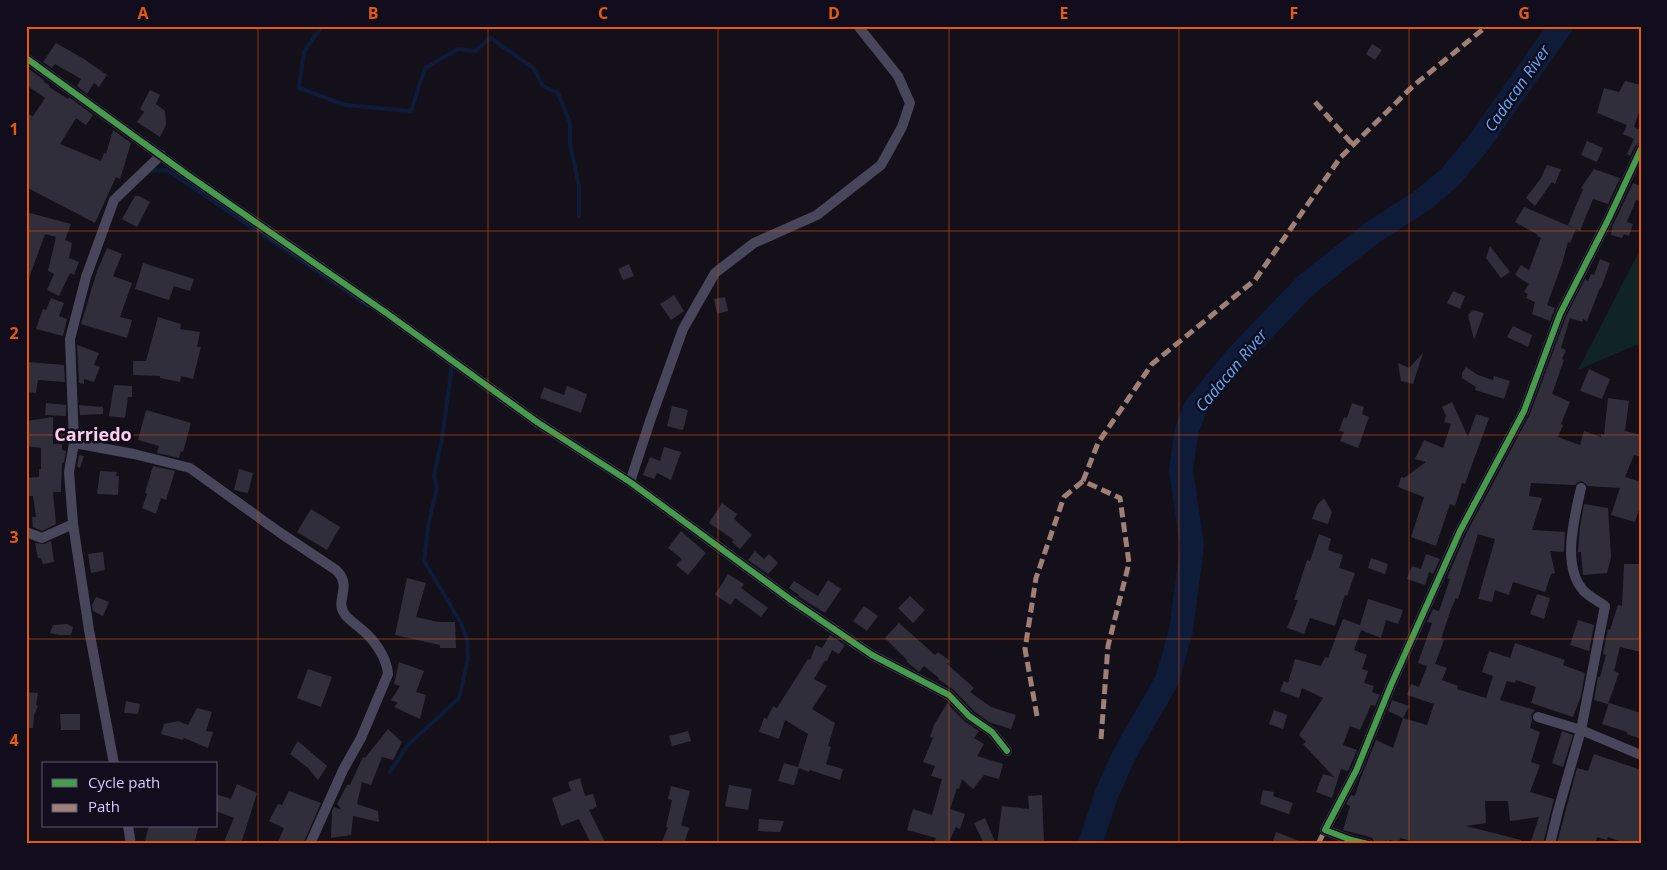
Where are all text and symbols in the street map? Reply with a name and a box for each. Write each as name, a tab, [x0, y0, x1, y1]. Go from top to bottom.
text: A	[137, 2, 149, 24]
text: B	[368, 2, 378, 24]
text: C	[598, 2, 608, 24]
text: D	[828, 2, 840, 24]
text: E	[1060, 2, 1069, 24]
text: F	[1290, 2, 1298, 24]
text: G	[1518, 2, 1530, 24]
water label: Cadacan River	[1479, 40, 1555, 136]
text: 1	[9, 118, 19, 140]
text: 2	[9, 322, 19, 344]
water label: Cadacan River	[1190, 324, 1272, 416]
district label: Carriedo	[54, 422, 132, 446]
text: 3	[9, 526, 19, 548]
text: 4	[9, 729, 19, 751]
legend	[42, 762, 218, 828]
text: Cycle path	[88, 772, 160, 792]
text: Path	[88, 796, 120, 816]

